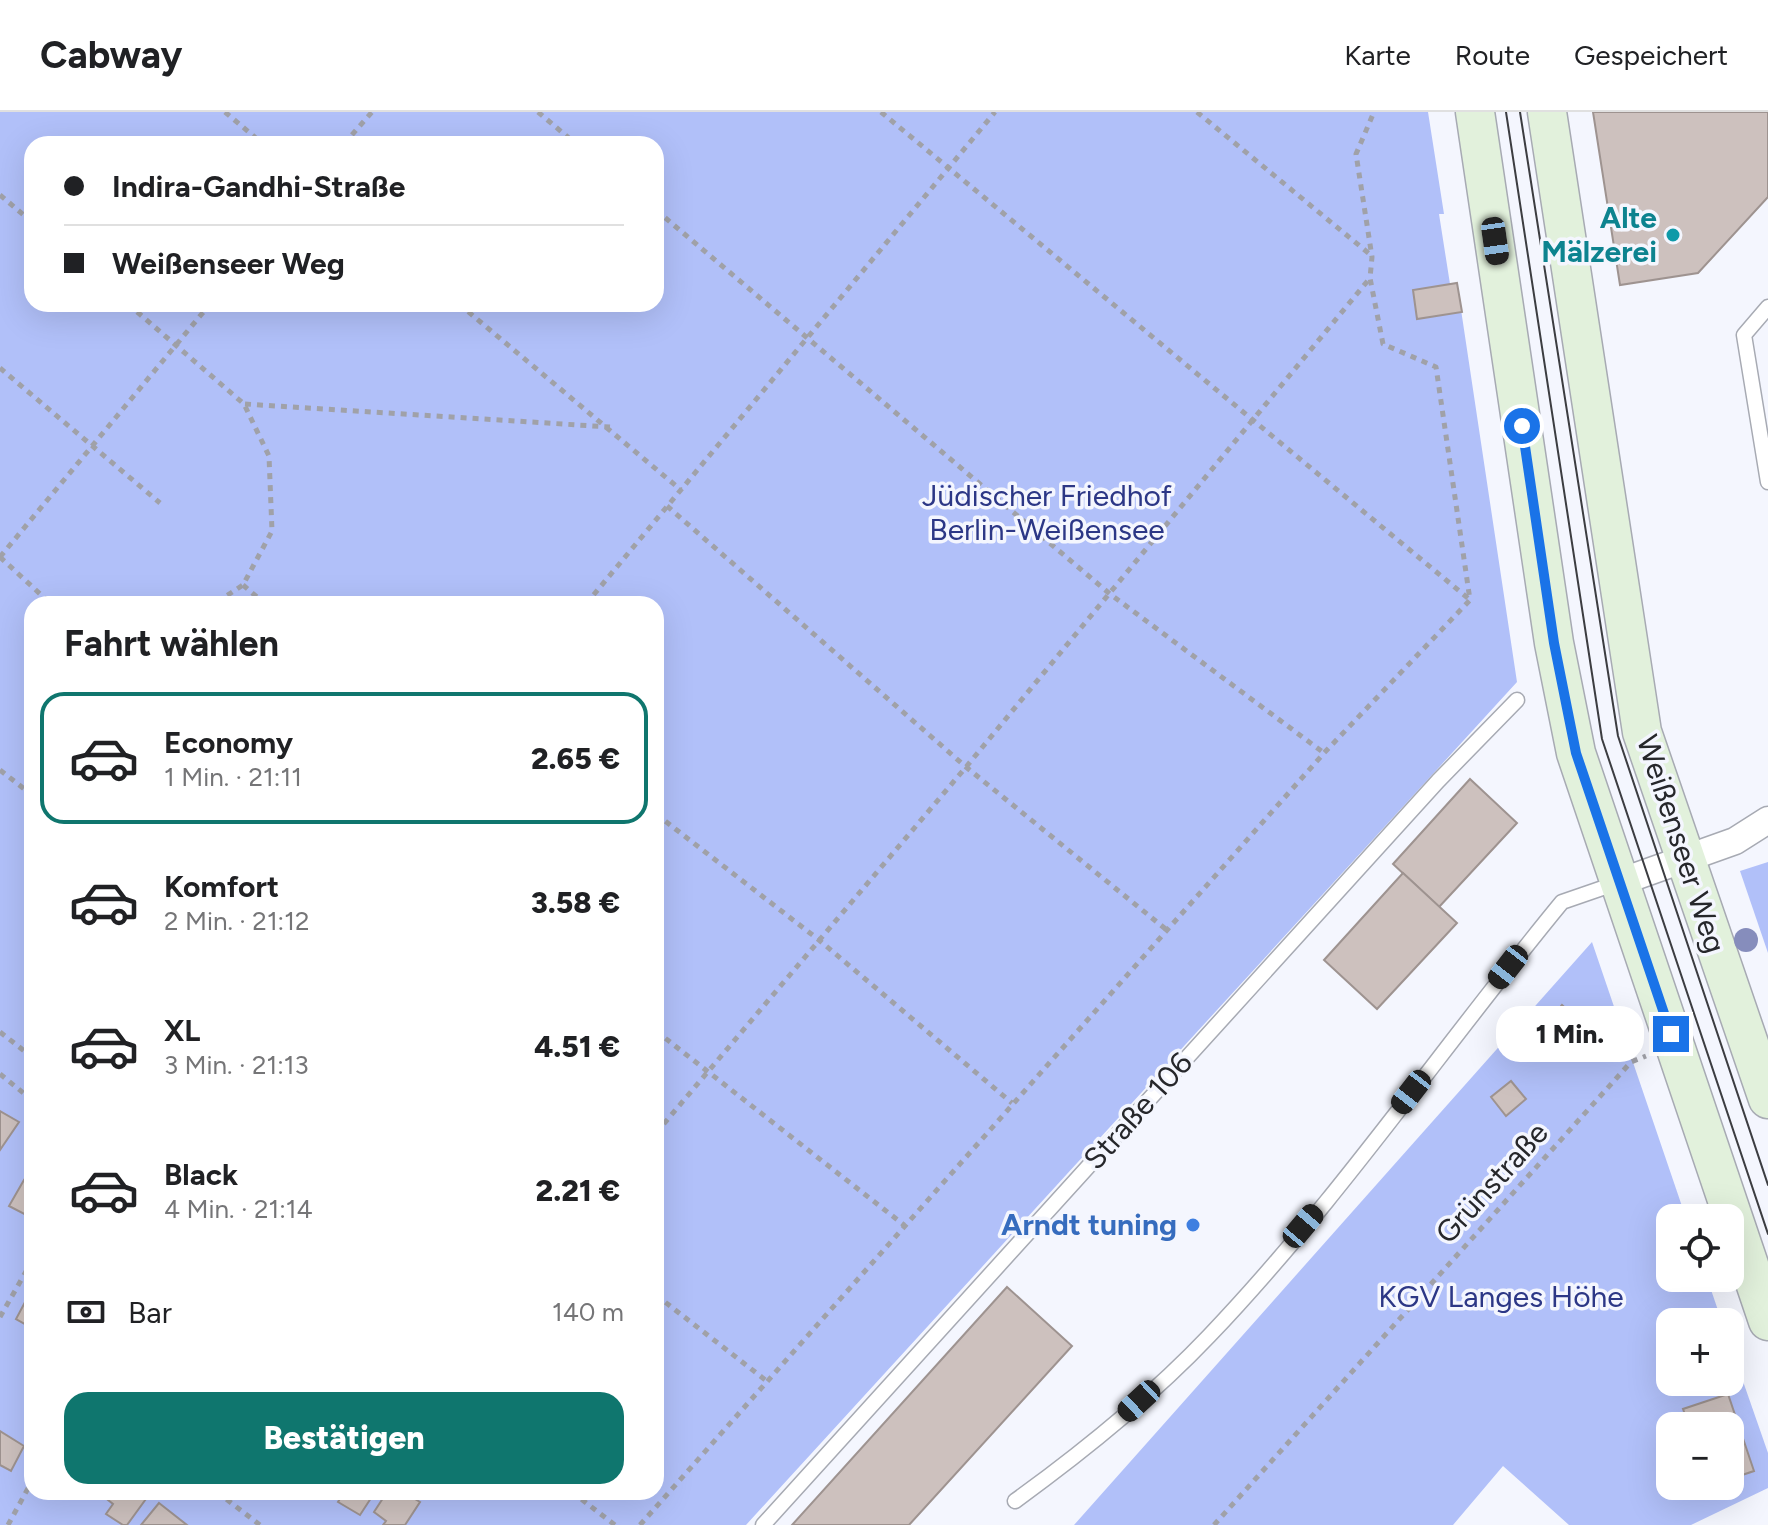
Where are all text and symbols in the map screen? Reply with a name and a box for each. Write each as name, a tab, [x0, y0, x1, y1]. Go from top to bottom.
text: Cabway	[40, 32, 182, 78]
text: Karte	[1344, 38, 1411, 72]
text: Route	[1455, 38, 1530, 72]
text: Gespeichert	[1574, 38, 1728, 72]
text: Indira-Gandhi-Straße	[112, 168, 405, 205]
place label: Alte Mälzerei	[1541, 199, 1657, 270]
car	[1480, 216, 1510, 266]
marker: Alte Mälzerei	[1664, 226, 1682, 244]
text: Weißenseer Weg	[112, 245, 345, 282]
route start	[1504, 408, 1540, 444]
park label: Jüdischer Friedhof Berlin-Weißensee	[922, 477, 1172, 548]
text: Fahrt wählen	[64, 622, 279, 665]
icon: car	[68, 722, 140, 794]
text: Economy	[164, 724, 293, 761]
street label: Weißenseer Weg	[1629, 730, 1734, 957]
text: 2.65 €	[531, 740, 620, 777]
text: 1 Min. · 21:11	[164, 761, 302, 793]
icon: car	[68, 866, 140, 938]
text: Komfort	[164, 868, 279, 905]
text: 3.58 €	[531, 884, 620, 921]
text: 2 Min. · 21:12	[164, 905, 309, 937]
car	[1484, 941, 1532, 993]
callout: 1 Min.	[1495, 1006, 1643, 1062]
icon: car	[68, 1010, 140, 1082]
text: XL	[164, 1012, 200, 1049]
route end	[1653, 1016, 1689, 1052]
text: 1 Min.	[1536, 1018, 1604, 1050]
text: 4.51 €	[534, 1028, 620, 1065]
street label: Straße 106	[1076, 1045, 1200, 1177]
text: 3 Min. · 21:13	[164, 1049, 309, 1081]
car	[1387, 1066, 1435, 1118]
street label: Grünstraße	[1428, 1114, 1556, 1251]
icon: car	[68, 1154, 140, 1226]
text: Black	[164, 1156, 238, 1193]
text: 2.21 €	[536, 1172, 620, 1209]
text: 4 Min. · 21:14	[164, 1193, 313, 1225]
car	[1278, 1200, 1328, 1252]
map controls	[1656, 1204, 1744, 1500]
button: locate	[1656, 1204, 1744, 1292]
place label: Arndt tuning	[1001, 1206, 1177, 1243]
marker: Arndt tuning	[1184, 1216, 1202, 1234]
park label: KGV Langes Höhe	[1378, 1278, 1624, 1315]
icon: cash	[64, 1290, 108, 1334]
text: Bar	[128, 1294, 172, 1331]
text: 140 m	[552, 1296, 624, 1328]
button: +	[1656, 1308, 1744, 1396]
car	[1113, 1376, 1165, 1426]
button: Bestätigen	[64, 1392, 624, 1484]
button: −	[1656, 1412, 1744, 1500]

